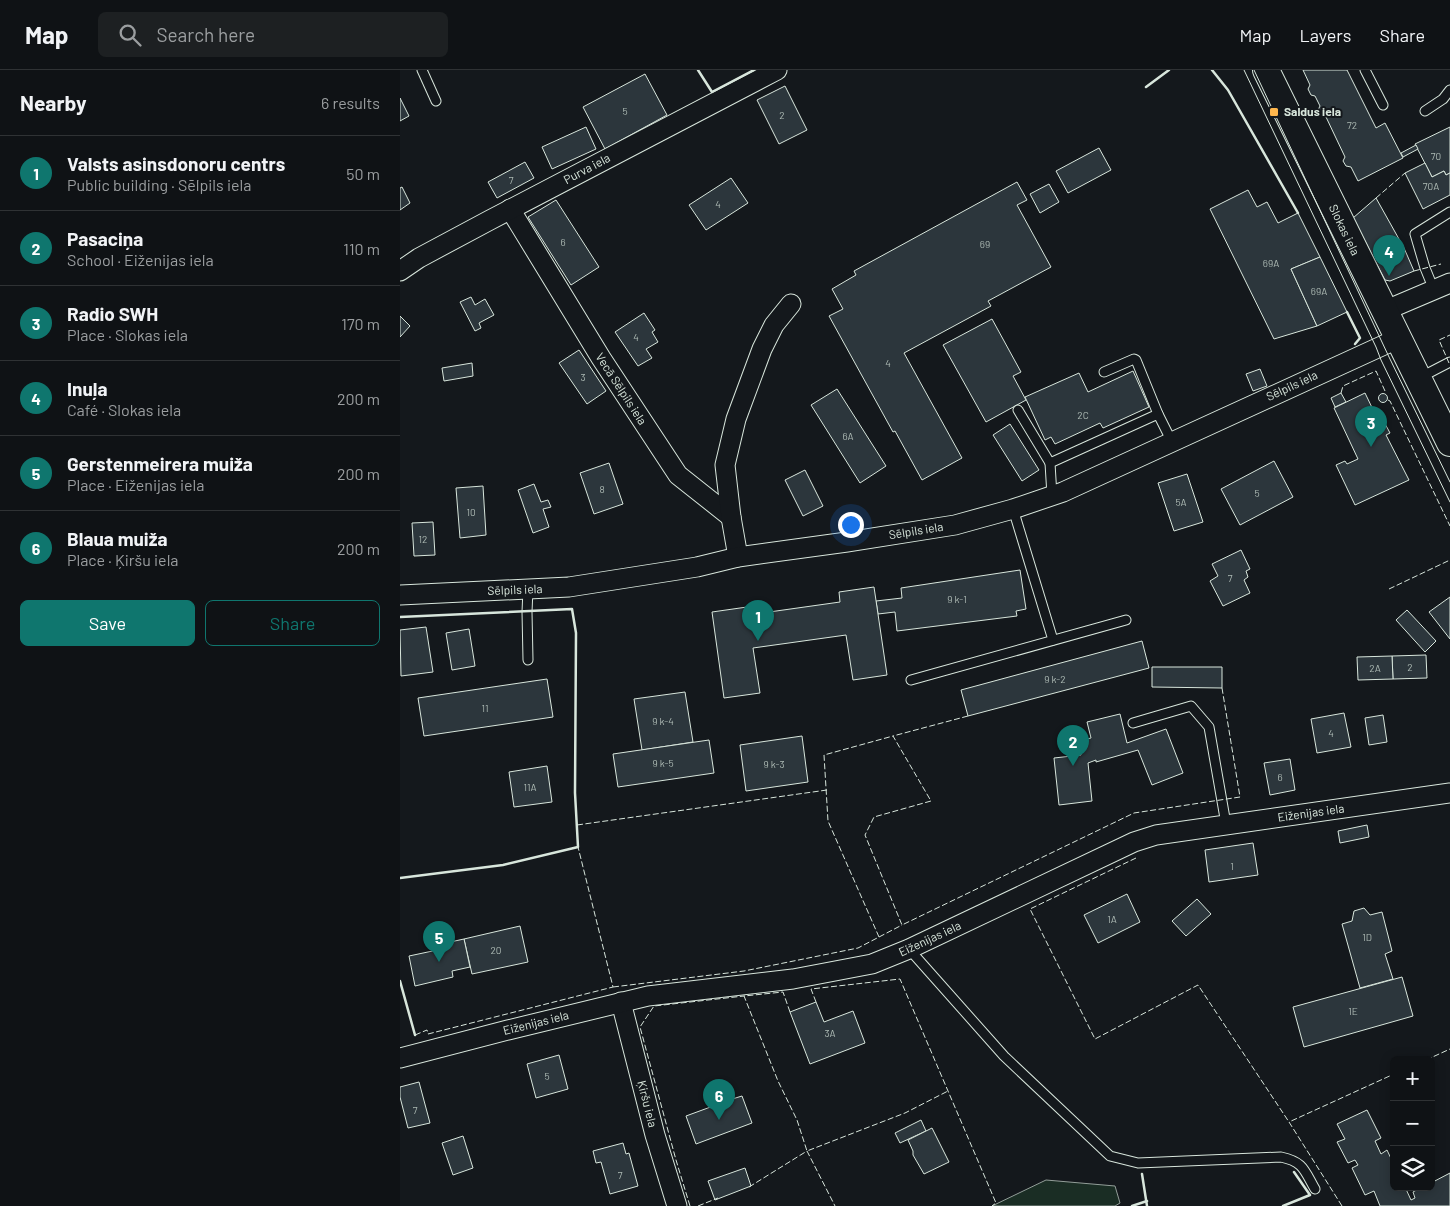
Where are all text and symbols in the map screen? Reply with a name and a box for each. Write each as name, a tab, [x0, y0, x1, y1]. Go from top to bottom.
search box	[98, 12, 448, 57]
text: Map	[25, 20, 68, 49]
icon: search	[116, 21, 144, 49]
text: Search here	[156, 23, 255, 46]
text: Map	[1239, 24, 1271, 46]
text: Layers	[1299, 24, 1352, 46]
text: Share	[1380, 24, 1425, 46]
text: Nearby	[20, 90, 86, 115]
text: 6 results	[321, 93, 380, 112]
place label: Saldus iela	[1284, 104, 1341, 118]
house number: 5	[622, 105, 628, 117]
marker: Saldus iela	[1268, 106, 1280, 118]
house number: 2	[779, 109, 785, 121]
house number: 72	[1347, 119, 1357, 131]
street label: Purva iela	[561, 150, 612, 186]
house number: 70	[1431, 150, 1441, 162]
text: Valsts asinsdonoru centrs	[67, 152, 285, 175]
text: 1	[33, 164, 39, 183]
text: 50 m	[346, 164, 380, 183]
house number: 7	[509, 174, 514, 186]
text: Public building · Sēlpils iela	[67, 175, 251, 194]
house number: 70A	[1423, 180, 1439, 192]
house number: 4	[715, 198, 721, 210]
street label: Slokas iela	[1327, 202, 1363, 257]
text: Pasaciņa	[67, 227, 143, 250]
pin: 4	[1373, 235, 1405, 276]
house number: 6	[560, 236, 566, 248]
house number: 69	[980, 238, 990, 250]
text: 2	[32, 239, 40, 258]
text: 110 m	[343, 239, 380, 258]
text: School · Eiženijas iela	[67, 250, 214, 269]
house number: 69A	[1263, 257, 1279, 269]
house number: 69A	[1311, 285, 1327, 297]
text: Radio SWH	[67, 302, 158, 325]
text: 3	[32, 314, 40, 333]
text: 170 m	[341, 314, 380, 333]
text: Place · Slokas iela	[67, 325, 188, 344]
house number: 4	[633, 331, 639, 343]
street label: Vecā Sēlpils iela	[593, 350, 650, 427]
house number: 4	[885, 357, 891, 369]
street label: Sēlpils iela	[1264, 367, 1320, 403]
house number: 3	[580, 371, 586, 383]
text: Inuļa	[67, 377, 107, 400]
text: 4	[31, 389, 41, 408]
text: 200 m	[337, 389, 380, 408]
text: Café · Slokas iela	[67, 400, 181, 419]
pin: 3	[1355, 406, 1387, 447]
house number: 2C	[1077, 409, 1089, 421]
house number: 6A	[842, 430, 854, 442]
text: Gerstenmeirera muiža	[67, 452, 253, 475]
text: 5	[32, 464, 40, 483]
text: 200 m	[337, 464, 380, 483]
text: Place · Eiženijas iela	[67, 475, 204, 494]
house number: 8	[599, 483, 605, 495]
house number: 5	[1254, 487, 1260, 499]
house number: 5A	[1175, 496, 1187, 508]
house number: 10	[466, 506, 476, 518]
your location	[838, 512, 864, 538]
street label: Sēlpils iela	[888, 519, 944, 541]
text: Blaua muiža	[67, 527, 167, 550]
house number: 12	[419, 533, 427, 545]
text: 6	[32, 539, 40, 558]
text: 200 m	[337, 539, 380, 558]
text: Place · Ķiršu iela	[67, 550, 179, 569]
house number: 7	[1228, 572, 1233, 584]
street label: Sēlpils iela	[487, 581, 543, 597]
house number: 9 k-1	[947, 593, 967, 605]
button: Save	[20, 600, 195, 646]
button: Share	[205, 600, 380, 646]
pin: 1	[742, 600, 774, 641]
house number: 2	[1407, 661, 1413, 673]
house number: 2A	[1369, 662, 1381, 674]
house number: 9 k-2	[1044, 673, 1066, 685]
house number: 11	[481, 702, 489, 714]
house number: 9 k-4	[652, 715, 674, 727]
pin: 2	[1057, 725, 1089, 766]
house number: 4	[1328, 727, 1334, 739]
house number: 9 k-5	[652, 757, 674, 769]
house number: 9 k-3	[763, 758, 785, 770]
house number: 6	[1277, 771, 1283, 783]
house number: 11A	[523, 781, 537, 793]
street label: Eiženijas iela	[1277, 800, 1345, 824]
house number: 1	[1230, 860, 1234, 872]
house number: 1A	[1107, 913, 1117, 925]
street label: Eiženijas iela	[896, 918, 963, 959]
pin: 5	[423, 921, 455, 962]
house number: 1D	[1362, 931, 1372, 943]
house number: 20	[490, 944, 502, 956]
house number: 1E	[1348, 1005, 1358, 1017]
street label: Eiženijas iela	[501, 1007, 570, 1037]
house number: 3A	[824, 1027, 836, 1039]
map controls	[1390, 1056, 1435, 1191]
button: +	[1390, 1056, 1435, 1101]
house number: 5	[544, 1070, 550, 1082]
street label: Ķiršu iela	[635, 1079, 661, 1129]
pin: 6	[703, 1079, 735, 1120]
button: −	[1390, 1101, 1435, 1146]
house number: 7	[413, 1104, 418, 1116]
button: layers	[1390, 1146, 1435, 1191]
house number: 7	[618, 1169, 623, 1181]

